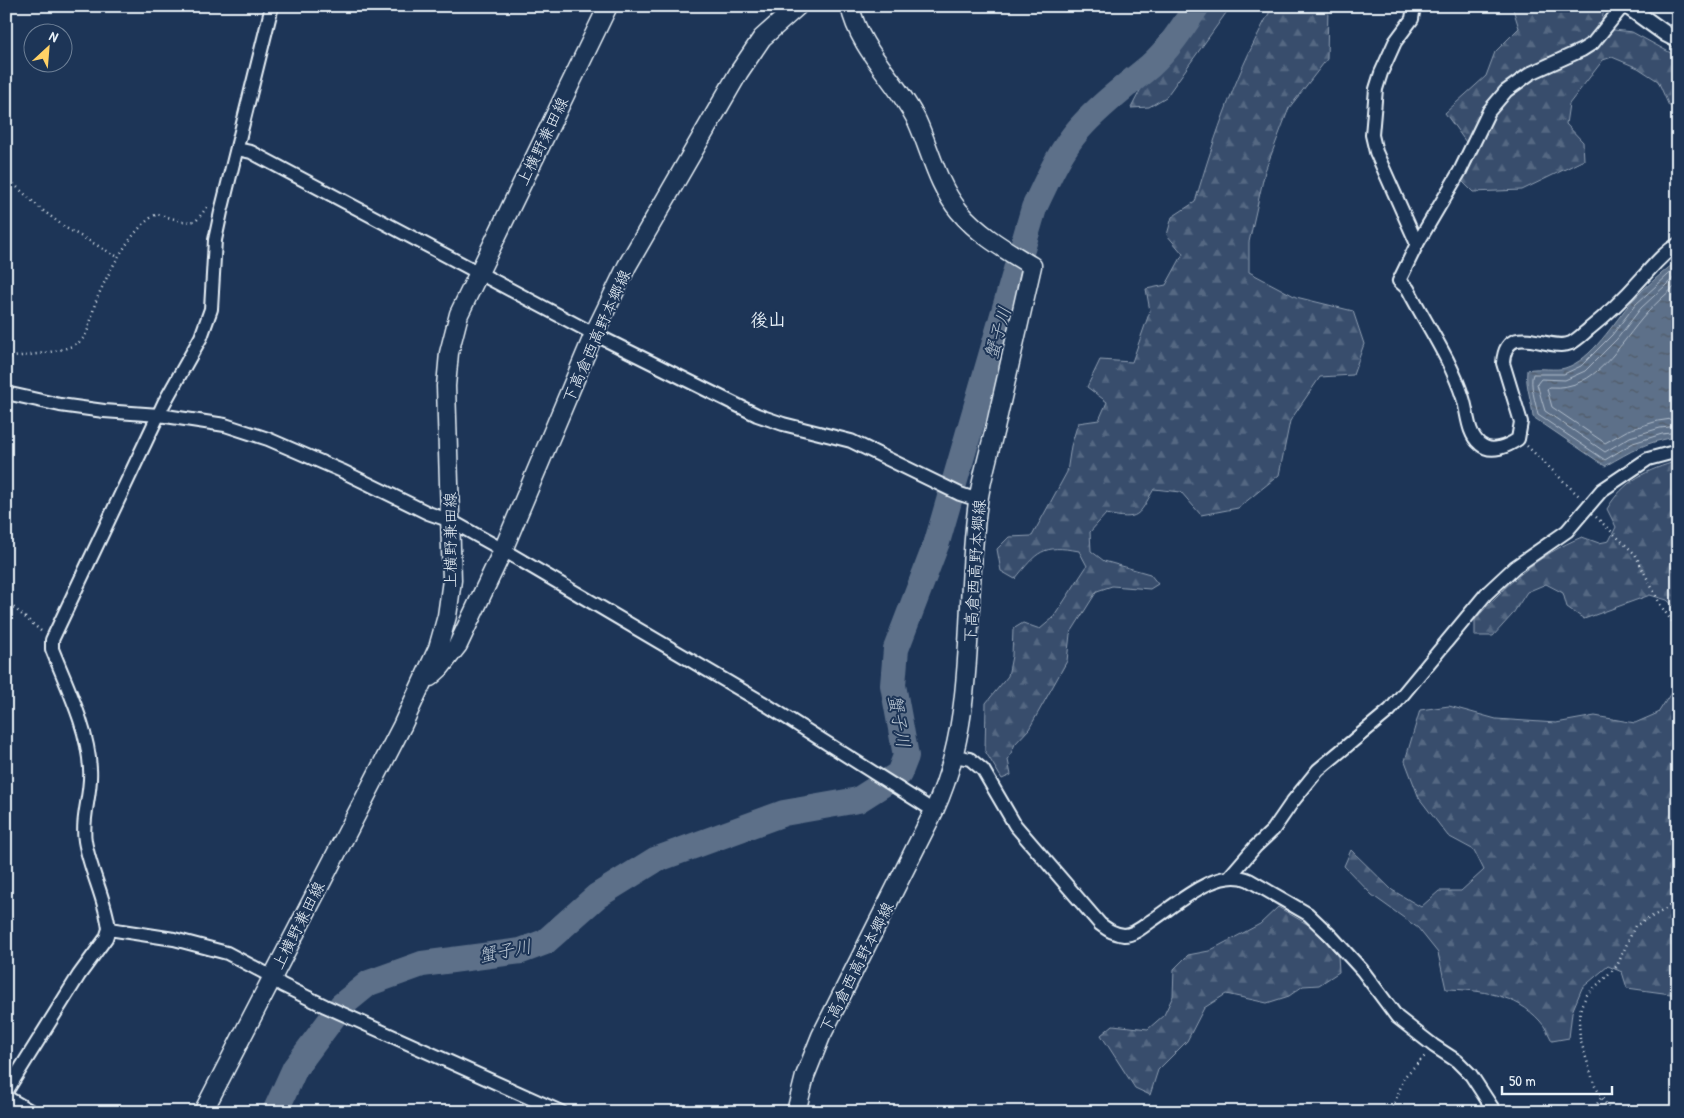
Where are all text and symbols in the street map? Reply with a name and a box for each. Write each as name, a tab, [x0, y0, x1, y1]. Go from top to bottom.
north arrow	[22, 22, 72, 72]
text: N	[46, 26, 62, 46]
street label: 上横野兼田線	[511, 93, 573, 189]
street label: 下高倉西高野本郷線	[557, 266, 635, 406]
water label: 蟹子川	[978, 303, 1017, 362]
district label: 後山	[750, 307, 786, 332]
street label: 上横野兼田線	[439, 492, 461, 588]
street label: 下高倉西高野本郷線	[958, 498, 990, 644]
water label: 蟹子川	[882, 692, 916, 750]
street label: 上横野兼田線	[266, 877, 330, 973]
street label: 下高倉西高野本郷線	[814, 898, 898, 1036]
water label: 蟹子川	[476, 933, 534, 968]
scale bar	[1502, 1063, 1612, 1095]
text: 50 m	[1509, 1070, 1536, 1091]

